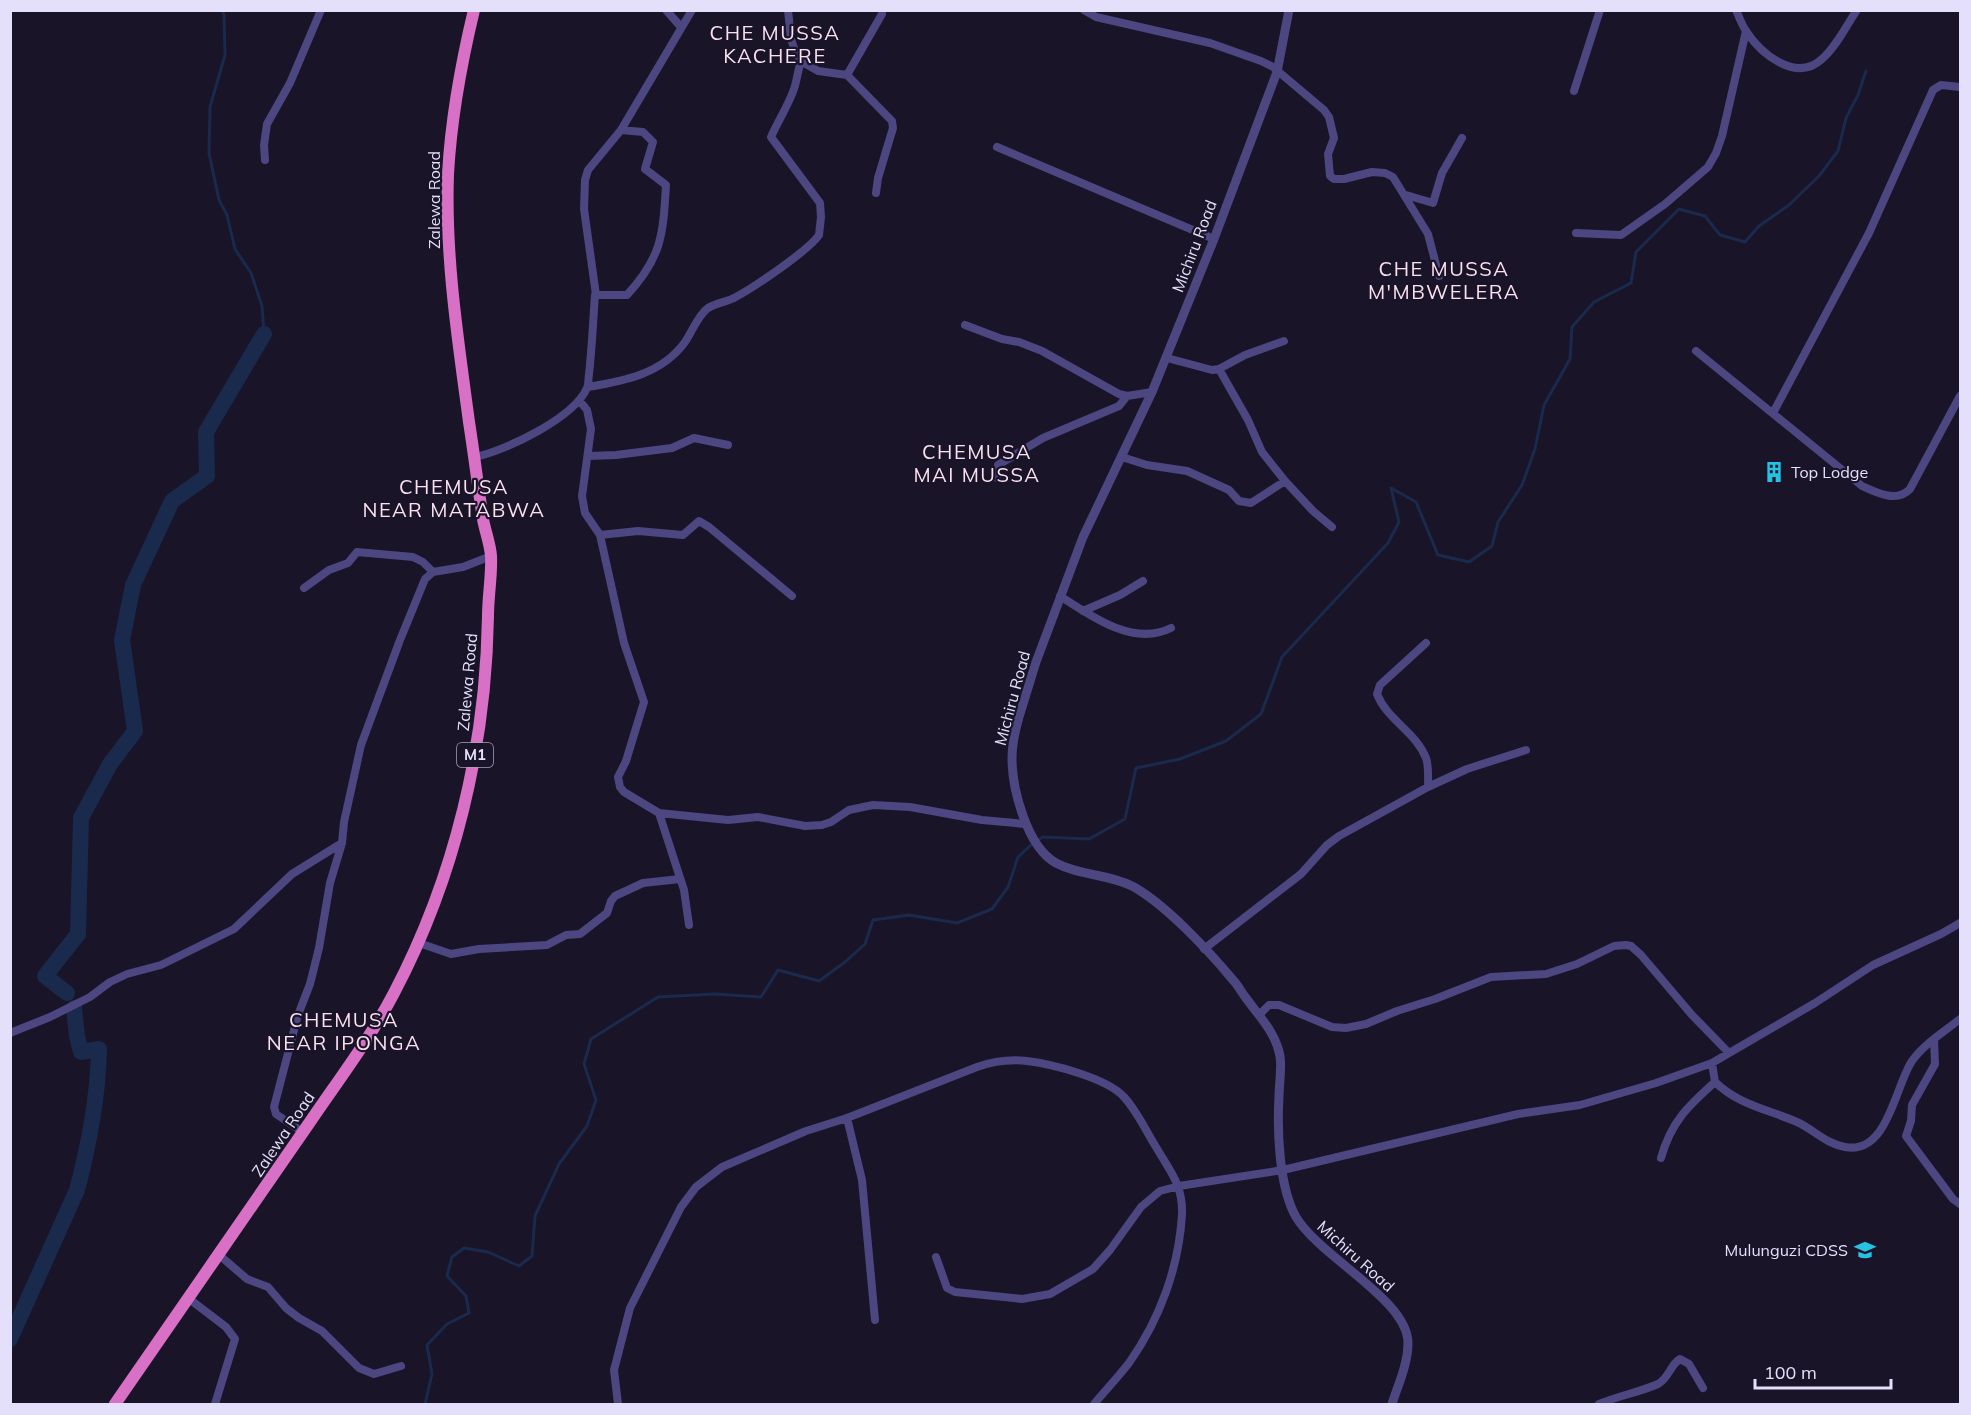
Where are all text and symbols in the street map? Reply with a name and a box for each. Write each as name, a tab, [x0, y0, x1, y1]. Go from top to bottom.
district label: CHE MUSSA KACHERE	[710, 20, 840, 68]
street label: Zalewa Road	[424, 151, 444, 249]
street label: Michiru Road	[1167, 197, 1221, 295]
district label: CHE MUSSA M'MBWELERA	[1368, 256, 1520, 304]
district label: CHEMUSA MAI MUSSA	[913, 439, 1041, 487]
building icon: Top Lodge	[1762, 460, 1786, 484]
place label: Top Lodge	[1791, 462, 1868, 482]
district label: CHEMUSA NEAR MATABWA	[362, 474, 546, 522]
street label: Zalewa Road	[453, 632, 481, 732]
street label: Michiru Road	[990, 649, 1034, 747]
road number: M1	[457, 743, 493, 767]
district label: CHEMUSA NEAR IPONGA	[267, 1007, 421, 1055]
street label: Zalewa Road	[247, 1088, 319, 1180]
street label: Michiru Road	[1313, 1216, 1399, 1296]
school or university icon: Mulunguzi CDSS	[1853, 1238, 1877, 1262]
place label: Mulunguzi CDSS	[1725, 1240, 1848, 1260]
scale bar	[1755, 1352, 1892, 1390]
text: 100 m	[1764, 1361, 1817, 1384]

